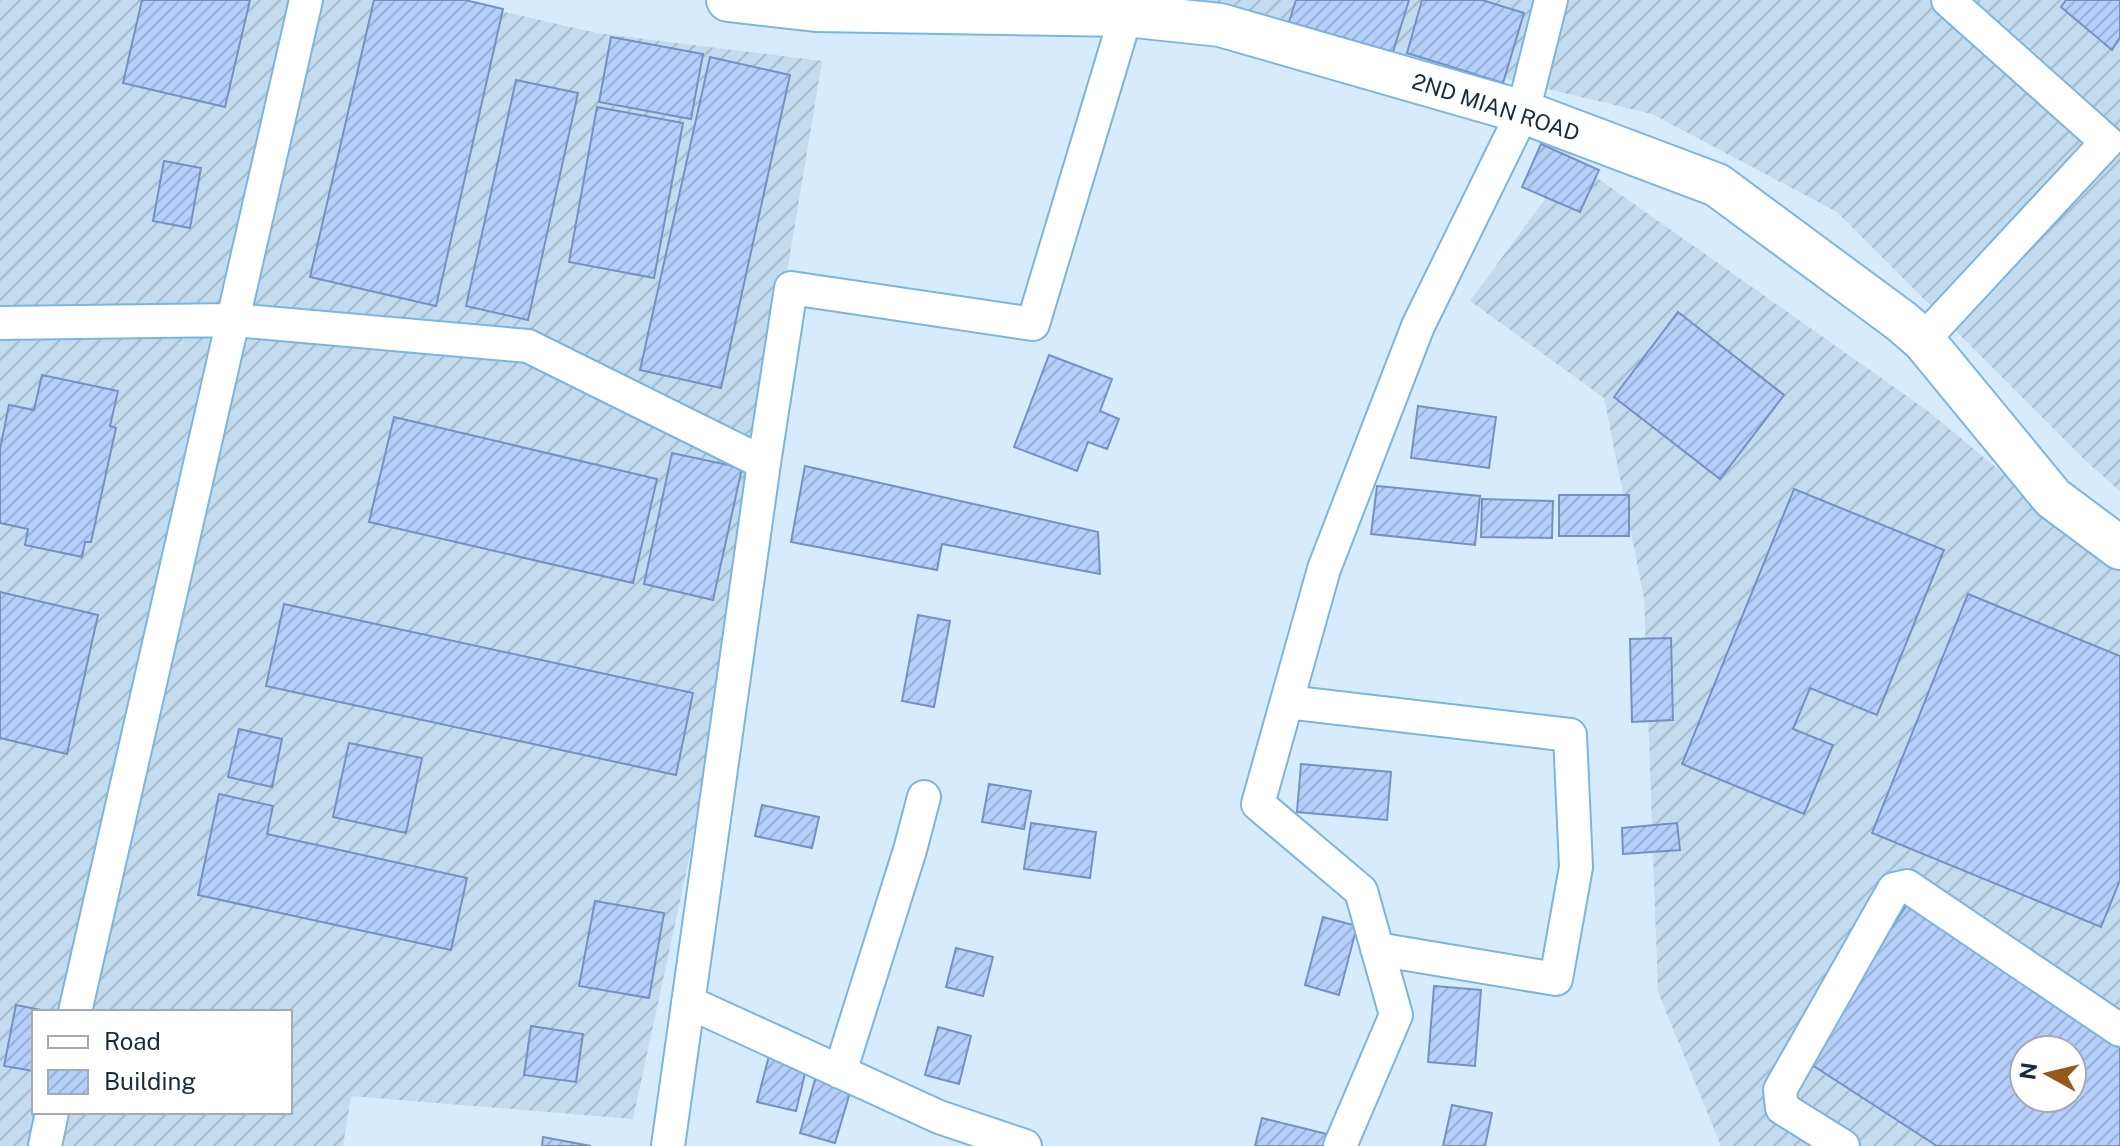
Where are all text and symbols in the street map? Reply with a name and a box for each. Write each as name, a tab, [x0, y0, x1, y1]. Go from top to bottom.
street label: 2ND MIAN ROAD	[1409, 68, 1583, 146]
legend	[32, 1010, 292, 1114]
text: Road	[104, 1027, 161, 1055]
north arrow	[2008, 1034, 2088, 1114]
text: N	[2014, 1061, 2042, 1082]
text: Building	[104, 1067, 196, 1095]

